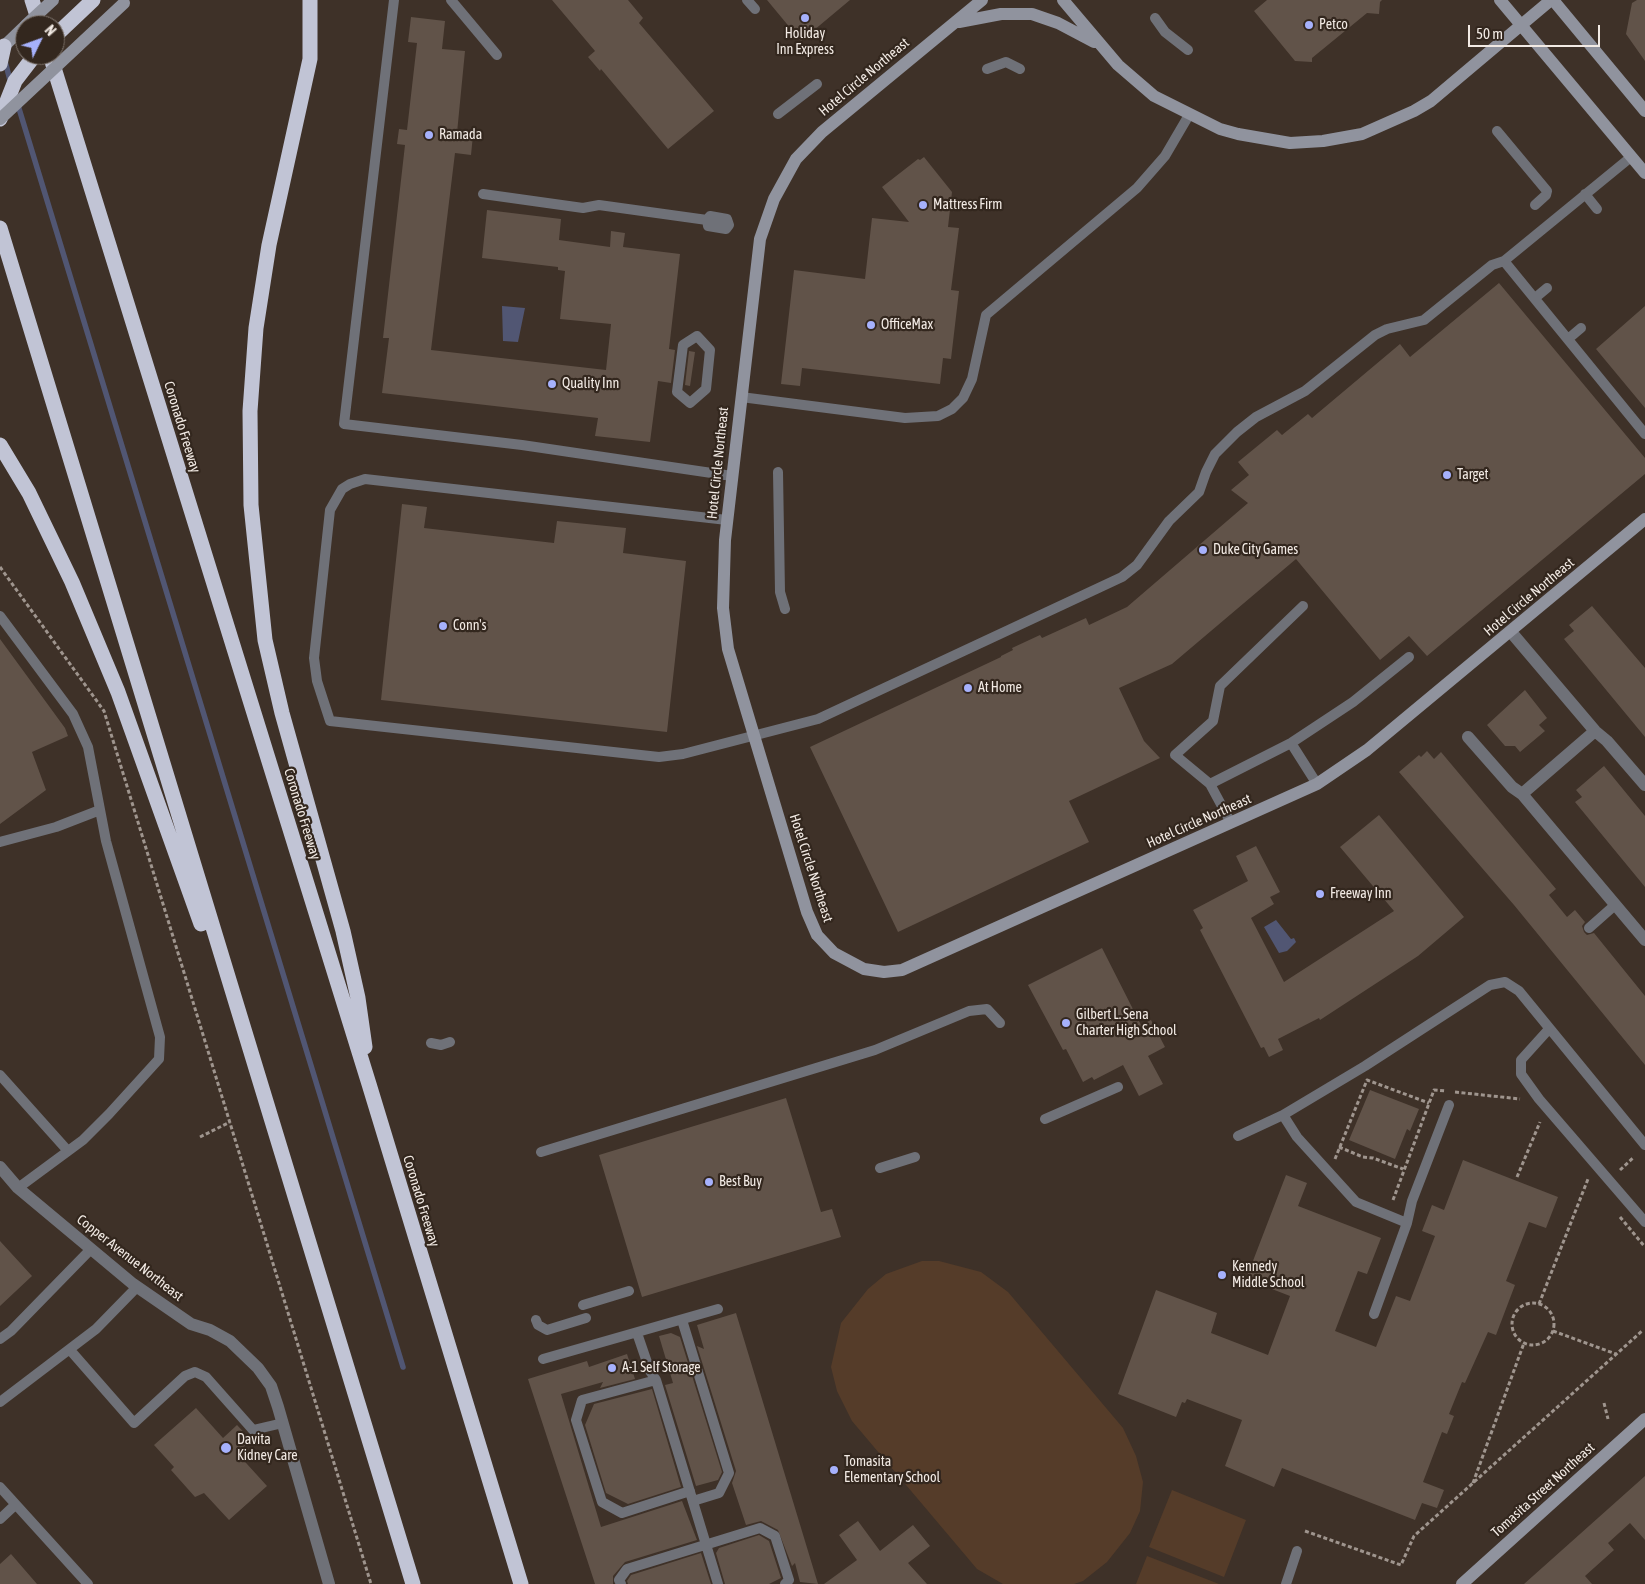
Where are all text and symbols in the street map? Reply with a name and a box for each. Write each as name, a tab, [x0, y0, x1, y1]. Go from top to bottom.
marker: Holiday Inn Express	[799, 12, 811, 24]
north arrow	[15, 15, 65, 65]
scale bar	[1470, 15, 1602, 47]
place label: Petco	[1319, 17, 1348, 33]
marker: Petco	[1303, 19, 1315, 31]
text: N	[42, 22, 59, 39]
text: 50 m	[1476, 25, 1503, 42]
place label: Holiday Inn Express	[776, 26, 834, 58]
street label: Hotel Circle Northeast	[815, 34, 913, 120]
place label: Ramada	[439, 127, 482, 143]
marker: Ramada	[423, 129, 435, 141]
place label: Mattress Firm	[933, 197, 1002, 213]
marker: Mattress Firm	[917, 199, 929, 211]
place label: OfficeMax	[881, 317, 933, 333]
marker: OfficeMax	[865, 319, 877, 331]
place label: Quality Inn	[562, 376, 619, 392]
marker: Quality Inn	[546, 378, 558, 390]
street label: Coronado Freeway	[160, 379, 204, 475]
street label: Hotel Circle Northeast	[704, 406, 732, 520]
place label: Target	[1457, 467, 1489, 483]
marker: Target	[1441, 469, 1453, 481]
place label: Duke City Games	[1213, 542, 1298, 558]
marker: Duke City Games	[1197, 544, 1209, 556]
street label: Hotel Circle Northeast	[1480, 554, 1578, 640]
place label: Conn's	[453, 618, 486, 634]
marker: Conn's	[437, 620, 449, 632]
place label: At Home	[978, 680, 1022, 696]
marker: At Home	[962, 682, 974, 694]
street label: Coronado Freeway	[280, 766, 324, 862]
street label: Hotel Circle Northeast	[1144, 790, 1254, 852]
street label: Hotel Circle Northeast	[786, 812, 836, 924]
place label: Freeway Inn	[1330, 886, 1392, 902]
marker: Freeway Inn	[1314, 888, 1326, 900]
place label: Gilbert L. Sena Charter High School	[1076, 1007, 1177, 1040]
marker: Gilbert L. Sena Charter High School	[1060, 1017, 1072, 1029]
street label: Coronado Freeway	[399, 1153, 443, 1249]
place label: Best Buy	[719, 1174, 762, 1190]
marker: Best Buy	[703, 1176, 715, 1188]
street label: Copper Avenue Northeast	[73, 1211, 187, 1305]
place label: Kennedy Middle School	[1232, 1259, 1304, 1292]
marker: Kennedy Middle School	[1216, 1269, 1228, 1281]
place label: A-1 Self Storage	[622, 1360, 701, 1376]
marker: A-1 Self Storage	[606, 1362, 618, 1374]
place label: Davita Kidney Care	[237, 1432, 298, 1464]
street label: Tomasita Street Northeast	[1488, 1439, 1598, 1541]
marker: Davita Kidney Care	[219, 1441, 233, 1455]
place label: Tomasita Elementary School	[844, 1454, 940, 1486]
marker: Tomasita Elementary School	[828, 1464, 840, 1476]

